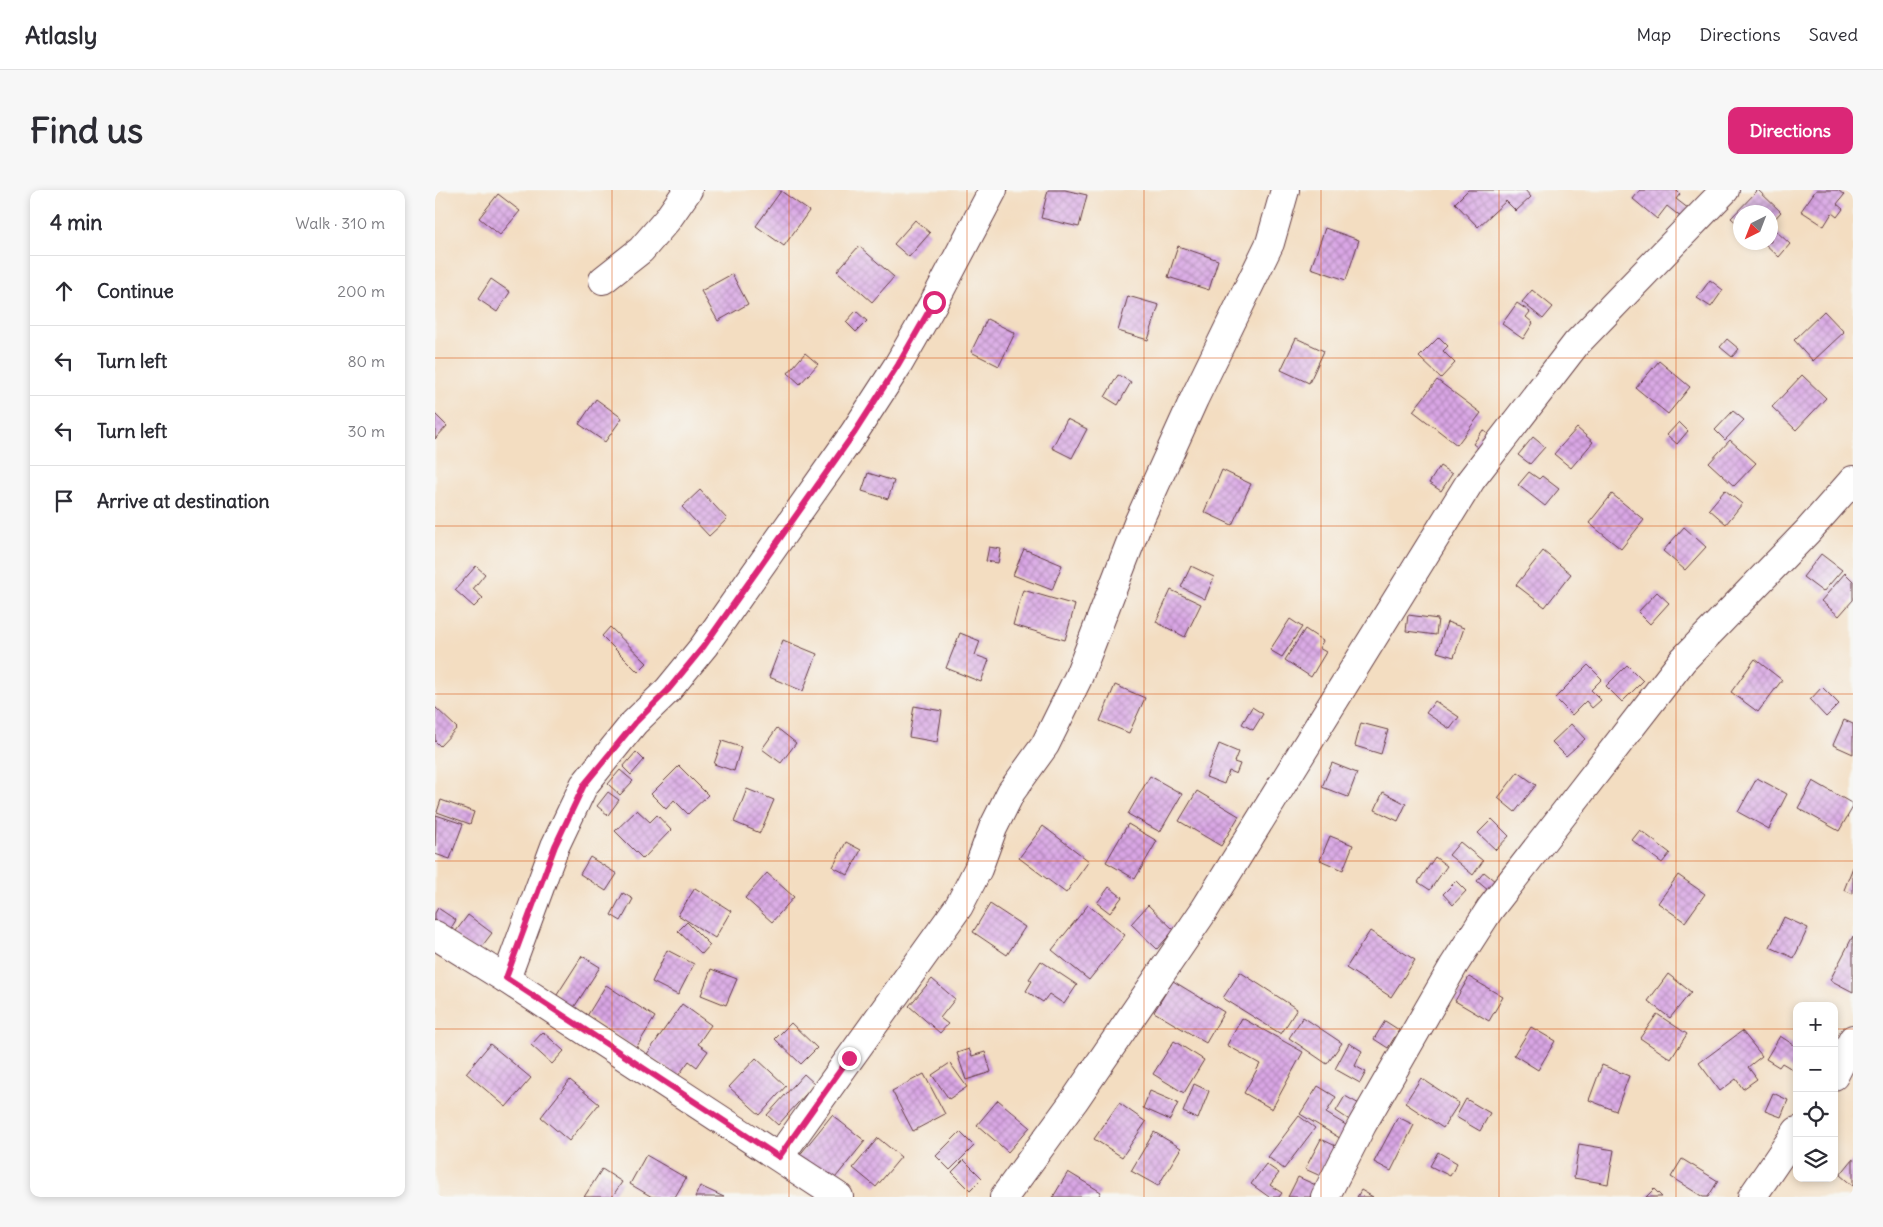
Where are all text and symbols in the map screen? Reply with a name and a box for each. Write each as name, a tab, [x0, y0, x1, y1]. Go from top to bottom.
text: Atlasly	[25, 20, 97, 50]
text: Map	[1636, 23, 1671, 46]
text: Directions	[1699, 23, 1781, 46]
text: Saved	[1809, 23, 1858, 46]
button: Directions	[1728, 107, 1853, 154]
text: Find us	[30, 108, 143, 152]
north arrow	[1733, 205, 1778, 250]
text: 4 min	[50, 209, 102, 236]
text: Walk · 310 m	[295, 213, 385, 233]
icon: ahead	[50, 277, 78, 305]
text: Continue	[97, 279, 174, 303]
text: 200 m	[337, 281, 385, 301]
route start	[923, 291, 946, 314]
icon: left	[50, 347, 78, 375]
text: Turn left	[97, 349, 167, 373]
text: 80 m	[347, 351, 385, 371]
icon: left	[50, 417, 78, 445]
text: Turn left	[97, 419, 167, 443]
text: 30 m	[348, 421, 385, 441]
icon: arrive	[50, 487, 78, 515]
text: Arrive at destination	[97, 489, 270, 513]
map controls	[1793, 1002, 1838, 1182]
button: +	[1793, 1002, 1838, 1047]
route end	[838, 1047, 861, 1070]
button: −	[1793, 1047, 1838, 1092]
button: locate	[1793, 1092, 1838, 1137]
button: layers	[1793, 1137, 1838, 1182]

